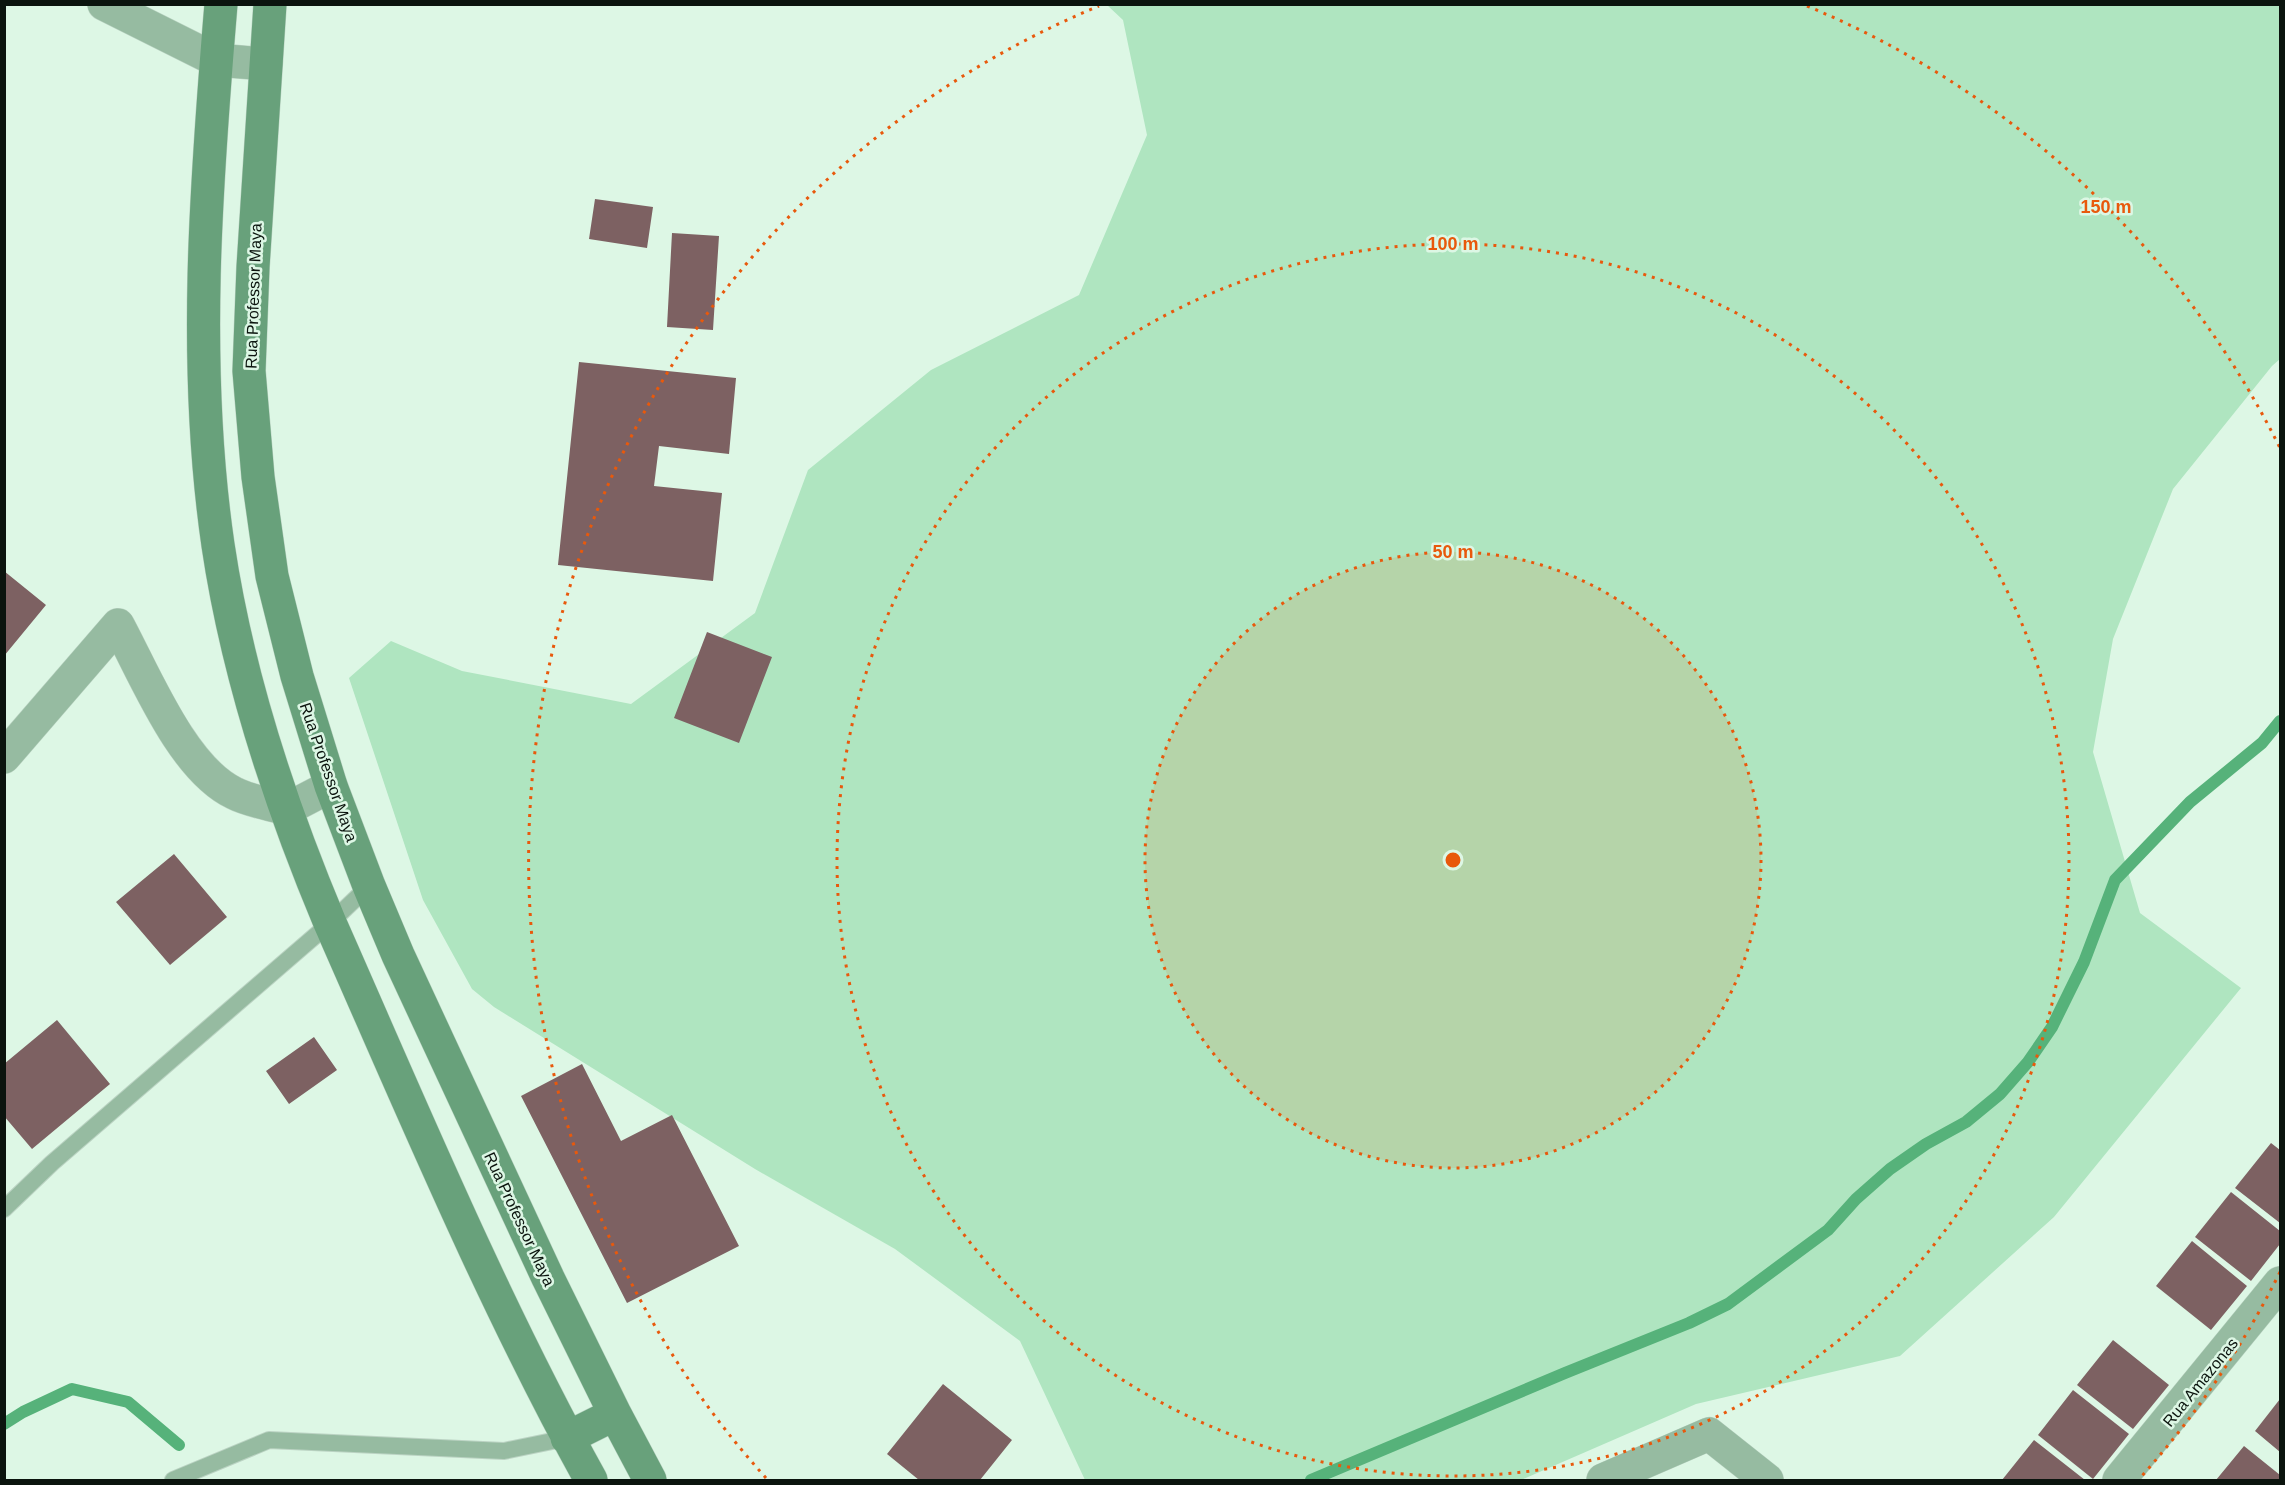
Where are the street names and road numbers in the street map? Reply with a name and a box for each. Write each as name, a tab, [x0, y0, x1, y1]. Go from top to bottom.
street label: Rua Professor Maya	[242, 223, 265, 369]
street label: Rua Professor Maya	[297, 700, 360, 844]
street label: Rua Professor Maya	[481, 1150, 558, 1289]
street label: Rua Amazonas	[2160, 1335, 2241, 1430]

